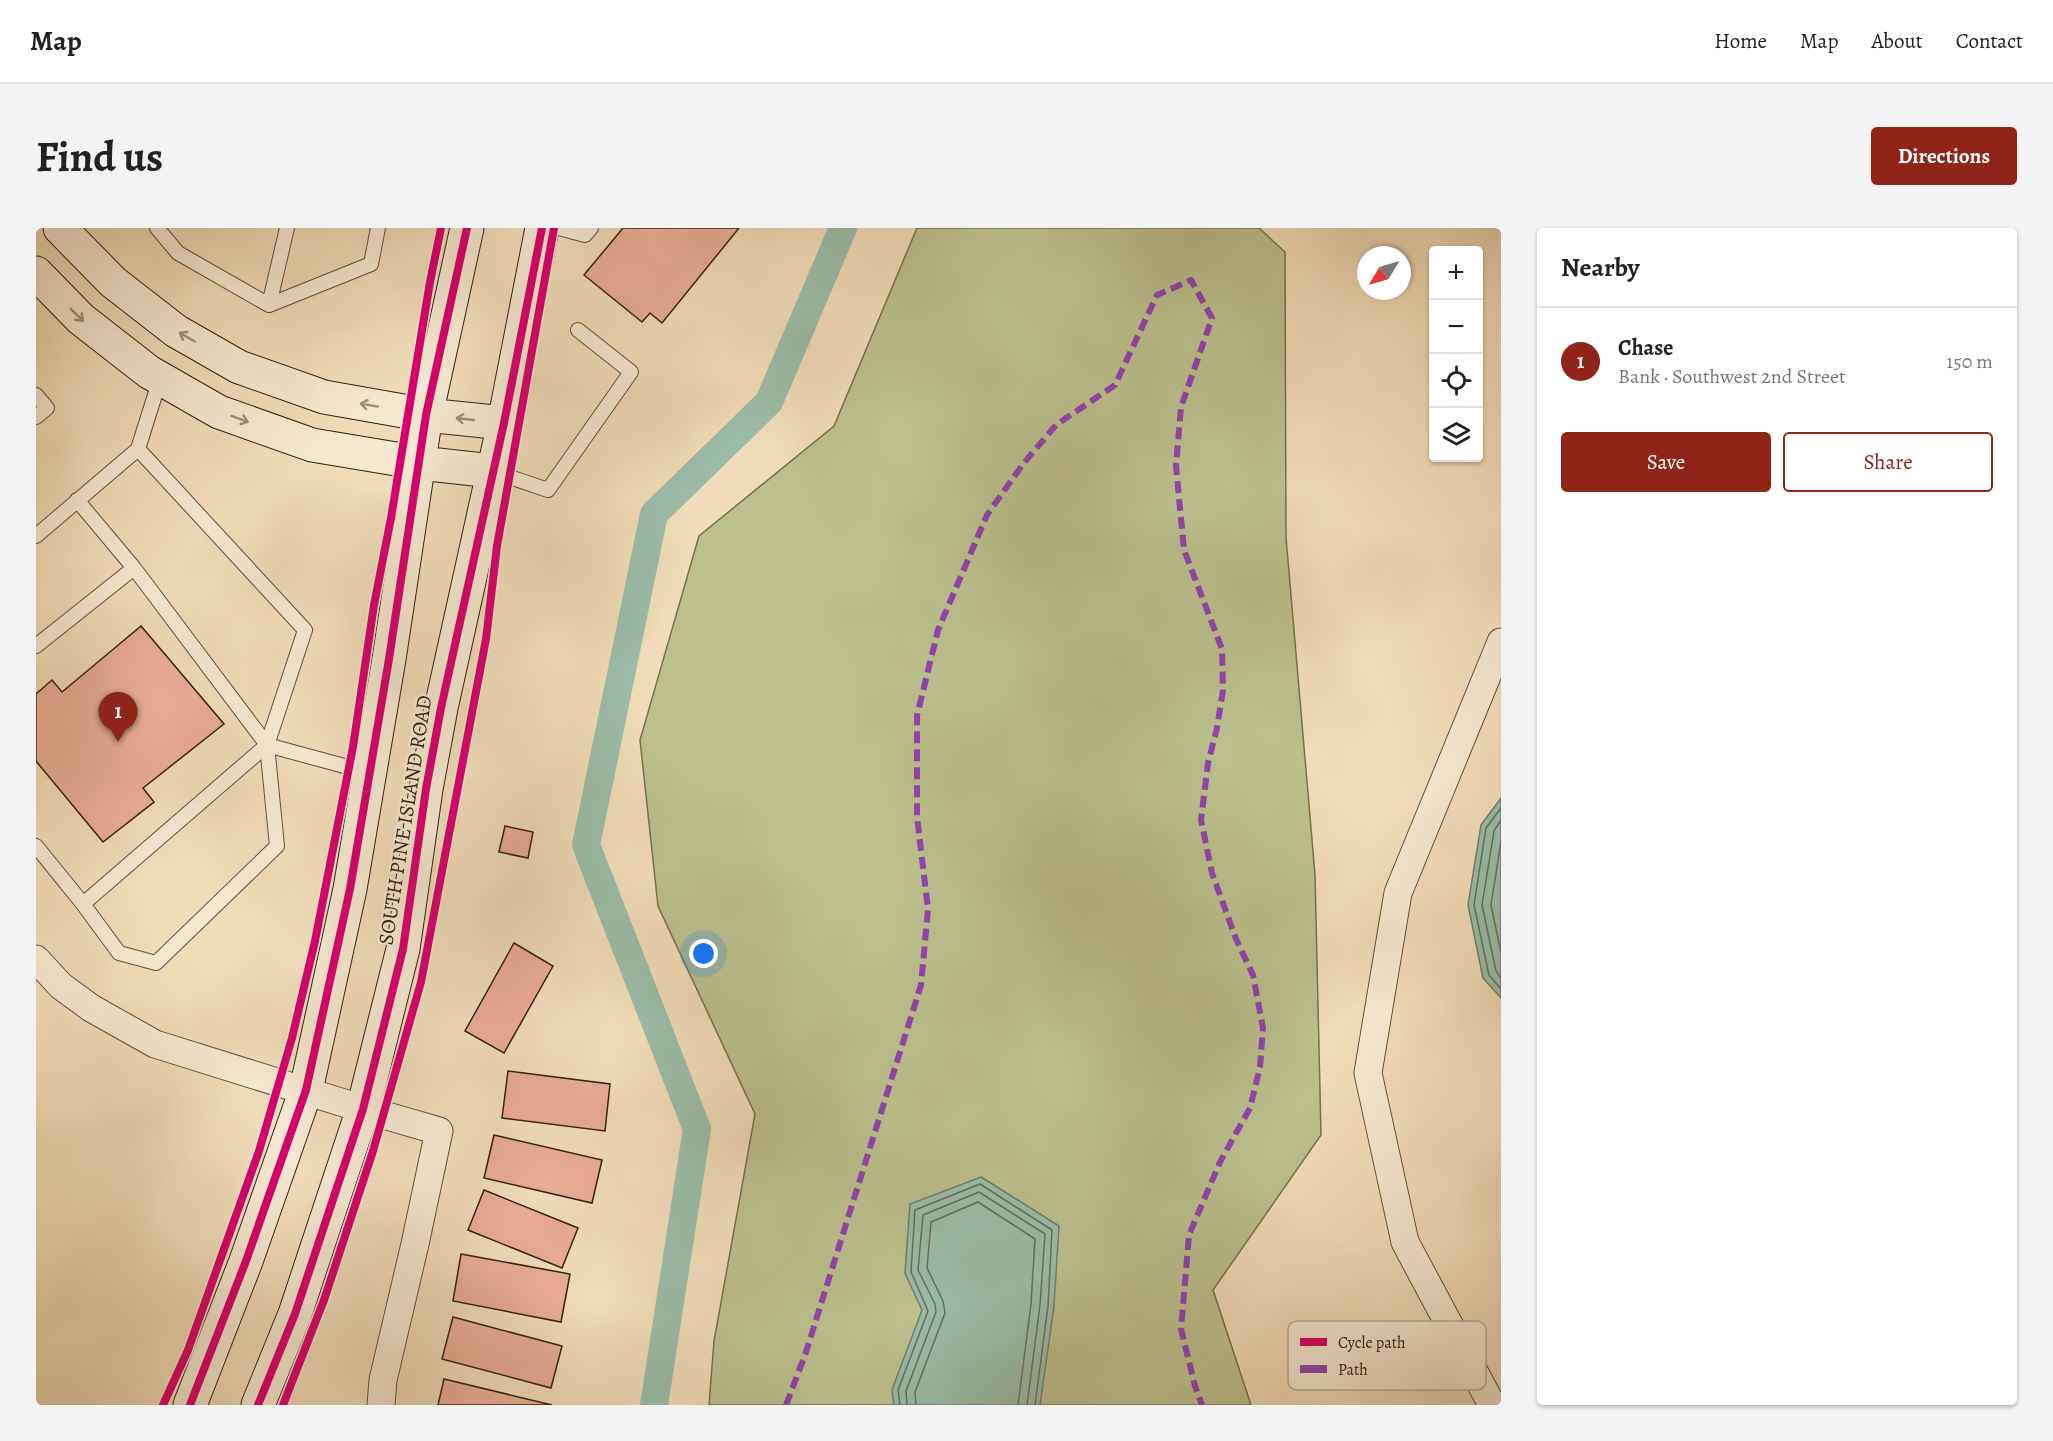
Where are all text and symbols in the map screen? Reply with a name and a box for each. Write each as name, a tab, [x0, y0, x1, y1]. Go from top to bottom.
text: Map	[30, 22, 82, 60]
text: Home	[1714, 27, 1767, 55]
text: Map	[1800, 27, 1838, 55]
text: About	[1871, 27, 1923, 55]
text: Contact	[1956, 27, 2023, 55]
button: Directions	[1871, 127, 2017, 185]
text: Find us	[36, 128, 163, 185]
north arrow	[1357, 246, 1411, 300]
map controls	[1429, 246, 1483, 462]
button: +	[1429, 246, 1483, 300]
text: Nearby	[1561, 250, 1640, 285]
button: −	[1429, 300, 1483, 354]
one-way arrow	[70, 307, 85, 322]
one-way arrow	[179, 331, 196, 343]
text: Chase	[1618, 333, 1673, 363]
text: 1	[1577, 348, 1584, 375]
text: 150 m	[1946, 348, 1993, 375]
button: locate	[1429, 354, 1483, 408]
text: Bank · Southwest 2nd Street	[1618, 363, 1846, 390]
one-way arrow	[359, 399, 379, 410]
button: layers	[1429, 408, 1483, 462]
one-way arrow	[455, 413, 475, 424]
one-way arrow	[230, 415, 249, 426]
button: Save	[1561, 432, 1771, 492]
button: Share	[1783, 432, 1993, 492]
pin: 1	[98, 692, 137, 742]
street label: SOUTH PINE ISLAND ROAD	[371, 693, 439, 947]
your location	[689, 939, 718, 968]
legend	[1288, 1321, 1486, 1390]
text: Cycle path	[1338, 1332, 1406, 1354]
text: Path	[1338, 1359, 1368, 1381]

